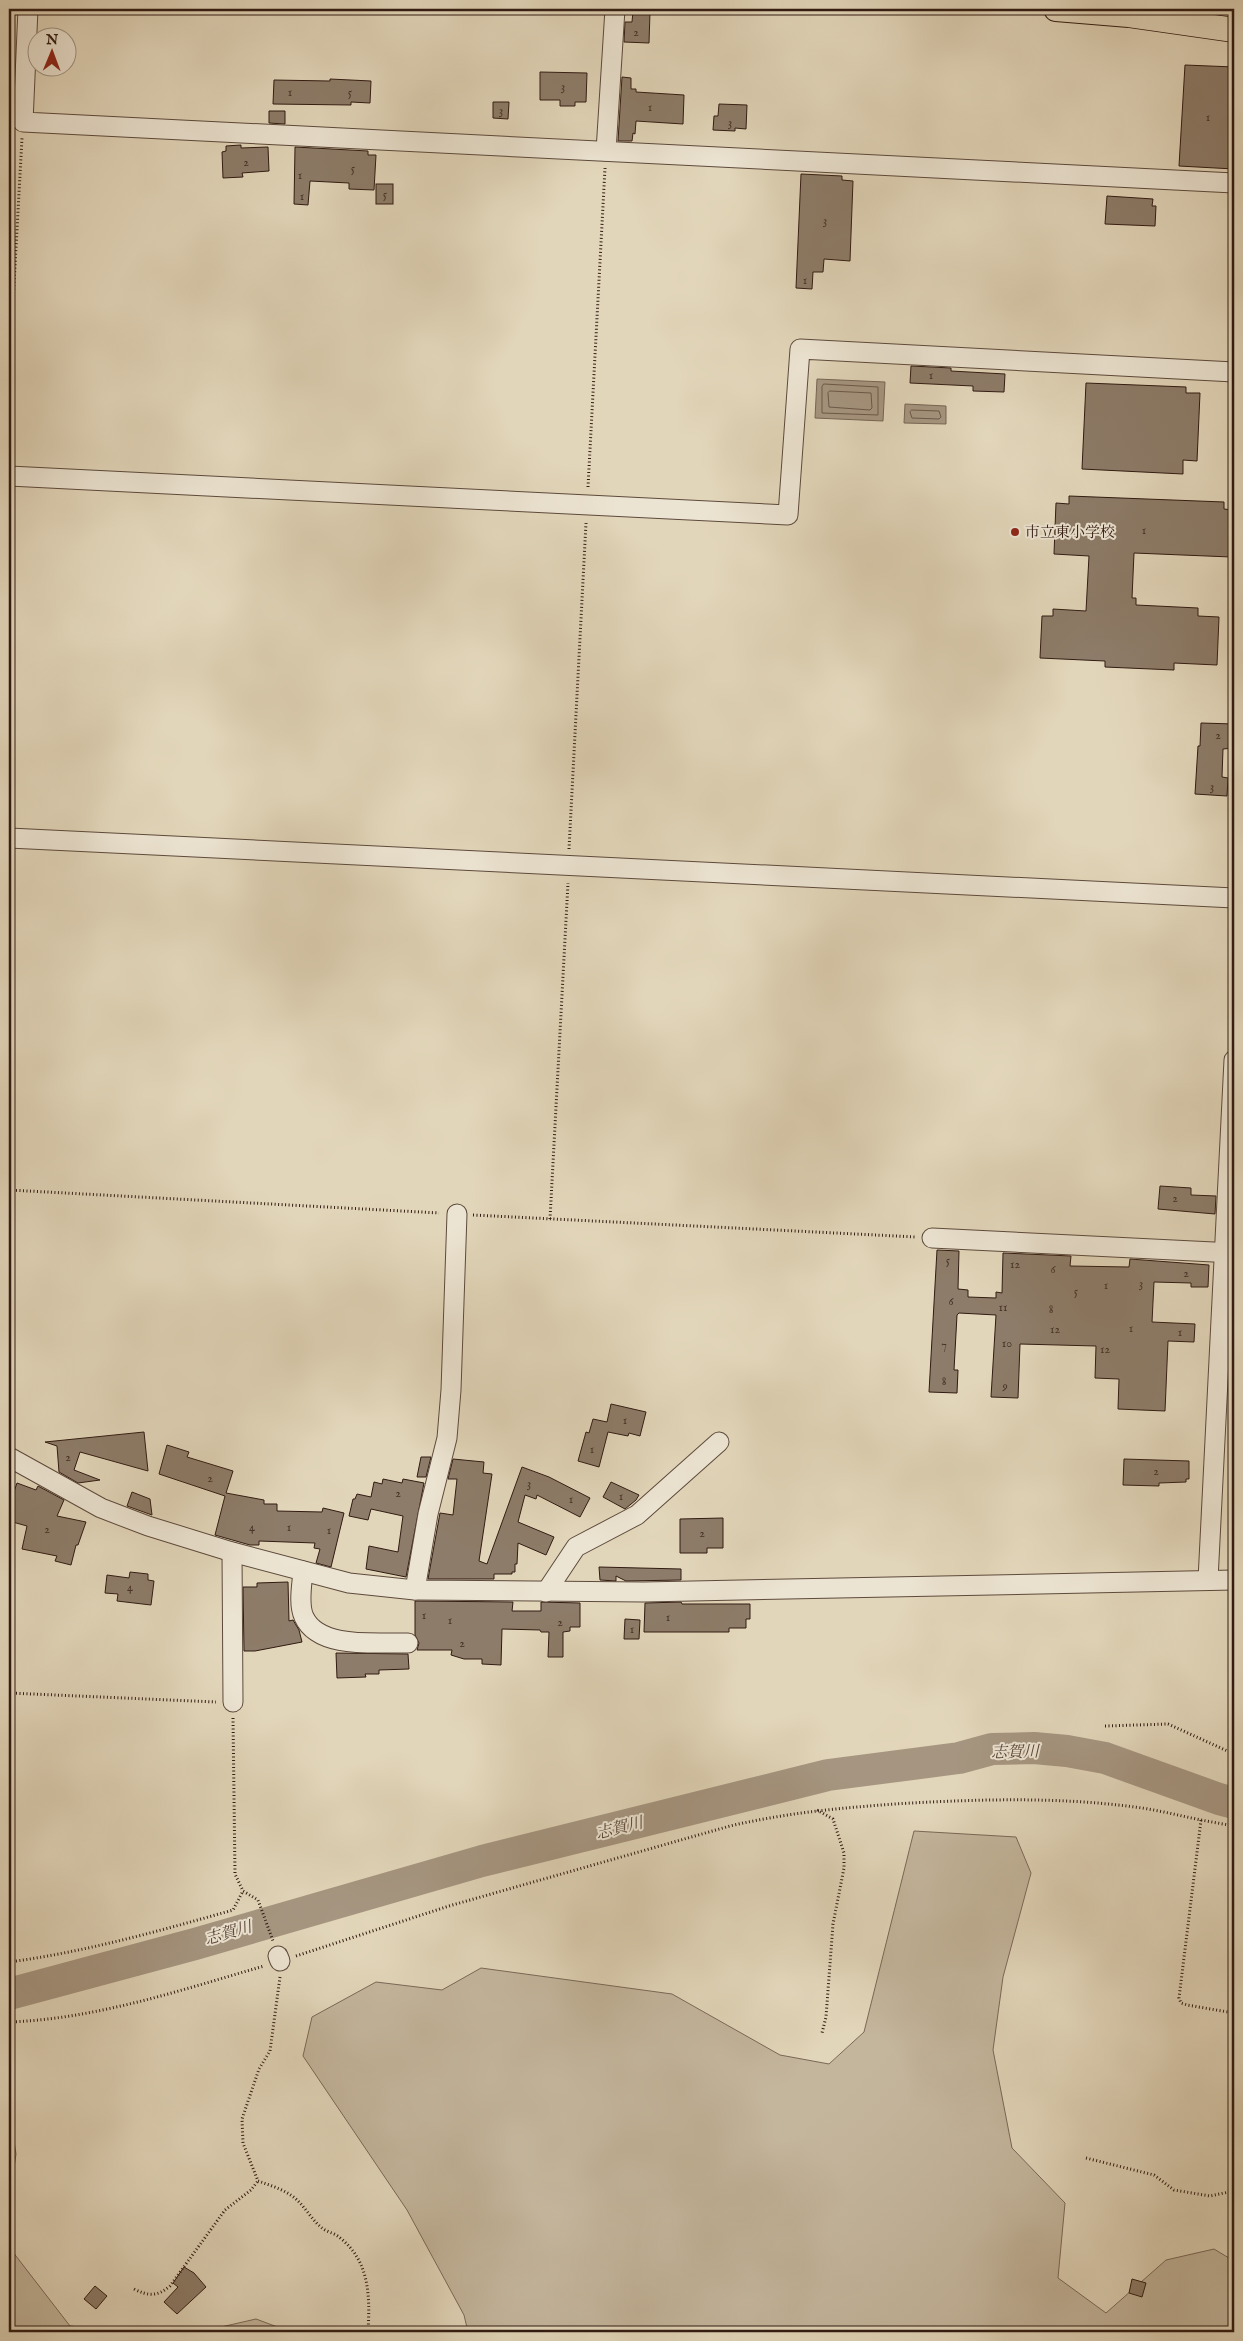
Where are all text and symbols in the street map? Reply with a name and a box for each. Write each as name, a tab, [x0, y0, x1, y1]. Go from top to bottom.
house number: 2	[633, 25, 639, 40]
north arrow	[28, 28, 78, 78]
text: N	[45, 31, 58, 49]
house number: 3	[561, 79, 565, 94]
house number: 1	[288, 85, 292, 100]
house number: 5	[348, 85, 353, 100]
house number: 1	[648, 100, 652, 115]
house number: 3	[499, 103, 503, 118]
house number: 1	[1206, 110, 1210, 125]
house number: 3	[728, 115, 732, 130]
house number: 2	[243, 155, 249, 170]
house number: 5	[351, 161, 356, 176]
house number: 1	[298, 168, 302, 183]
house number: 5	[383, 187, 388, 202]
house number: 1	[300, 189, 304, 204]
house number: 3	[823, 213, 827, 228]
house number: 1	[803, 273, 807, 288]
house number: 1	[929, 368, 933, 383]
place label: 市立東小学校	[1025, 523, 1115, 542]
house number: 1	[1142, 523, 1146, 538]
marker: 市立東小学校	[1009, 526, 1021, 538]
house number: 2	[1215, 728, 1221, 743]
house number: 3	[1210, 779, 1214, 794]
house number: 2	[1172, 1191, 1178, 1206]
house number: 5	[946, 1253, 951, 1268]
house number: 12	[1010, 1257, 1020, 1272]
house number: 6	[1050, 1262, 1056, 1277]
house number: 2	[1183, 1266, 1189, 1281]
house number: 3	[1139, 1276, 1143, 1291]
house number: 1	[1104, 1278, 1108, 1293]
house number: 5	[1074, 1284, 1079, 1299]
house number: 6	[948, 1294, 954, 1309]
house number: 11	[999, 1300, 1007, 1315]
house number: 8	[1049, 1302, 1054, 1317]
house number: 1	[1129, 1321, 1133, 1336]
house number: 12	[1050, 1322, 1060, 1337]
house number: 1	[1178, 1325, 1182, 1340]
house number: 10	[1002, 1336, 1012, 1351]
house number: 7	[941, 1338, 947, 1353]
house number: 12	[1100, 1342, 1110, 1357]
house number: 8	[942, 1374, 947, 1389]
house number: 9	[1001, 1379, 1008, 1394]
house number: 1	[623, 1413, 627, 1428]
house number: 1	[590, 1442, 594, 1457]
house number: 2	[65, 1450, 71, 1465]
house number: 2	[1153, 1464, 1159, 1479]
house number: 2	[207, 1471, 213, 1486]
house number: 3	[527, 1476, 531, 1491]
house number: 2	[395, 1486, 401, 1501]
house number: 1	[619, 1489, 623, 1504]
house number: 1	[569, 1492, 573, 1507]
house number: 4	[249, 1520, 255, 1535]
house number: 1	[287, 1520, 291, 1535]
house number: 2	[44, 1522, 50, 1537]
house number: 1	[327, 1523, 331, 1538]
house number: 2	[699, 1526, 705, 1541]
house number: 4	[127, 1580, 133, 1595]
house number: 1	[422, 1608, 426, 1623]
house number: 1	[666, 1610, 670, 1625]
house number: 1	[448, 1613, 452, 1628]
house number: 2	[557, 1615, 563, 1630]
house number: 1	[630, 1622, 634, 1637]
house number: 2	[459, 1636, 465, 1651]
water label: 志賀川	[991, 1743, 1041, 1763]
water label: 志賀川	[594, 1813, 647, 1844]
water label: 志賀川	[203, 1917, 256, 1950]

